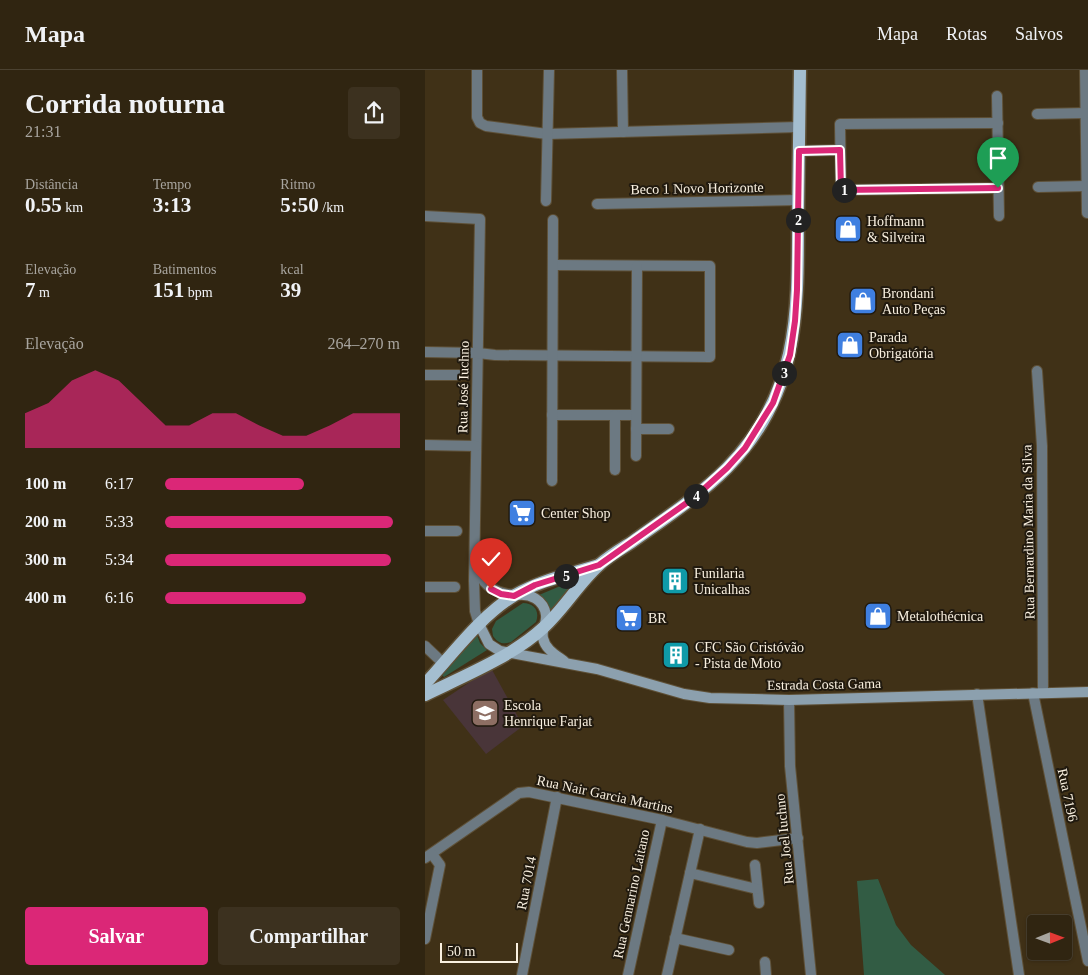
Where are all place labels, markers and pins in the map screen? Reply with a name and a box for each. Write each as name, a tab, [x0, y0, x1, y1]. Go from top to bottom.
pin	[977, 137, 1019, 188]
pin: 1	[831, 178, 857, 202]
pin: 2	[785, 208, 811, 232]
shop icon: Hoffmann & Silveira	[833, 214, 863, 244]
place label: Hoffmann & Silveira	[867, 214, 926, 245]
shop icon: Brondani Auto Peças	[848, 286, 878, 316]
place label: Brondani Auto Peças	[882, 286, 945, 317]
shop icon: Parada Obrigatória	[835, 330, 865, 360]
place label: Parada Obrigatória	[869, 330, 934, 361]
pin: 3	[771, 360, 797, 386]
pin: 4	[683, 484, 709, 508]
supermarket icon: Center Shop	[507, 498, 537, 528]
place label: Center Shop	[541, 506, 611, 521]
pin	[470, 538, 512, 589]
pin: 5	[553, 564, 579, 588]
building icon: Funilaria Unicalhas	[660, 566, 690, 596]
place label: Funilaria Unicalhas	[694, 566, 750, 597]
shop icon: Metalothécnica	[863, 601, 893, 631]
supermarket icon: BR	[614, 603, 644, 633]
place label: Metalothécnica	[897, 609, 984, 624]
place label: BR	[648, 611, 667, 626]
building icon: CFC São Cristóvão - Pista de Moto	[661, 640, 691, 670]
place label: CFC São Cristóvão - Pista de Moto	[695, 640, 804, 671]
school or university icon: Escola Henrique Farjat	[470, 698, 500, 728]
place label: Escola Henrique Farjat	[504, 698, 592, 729]

